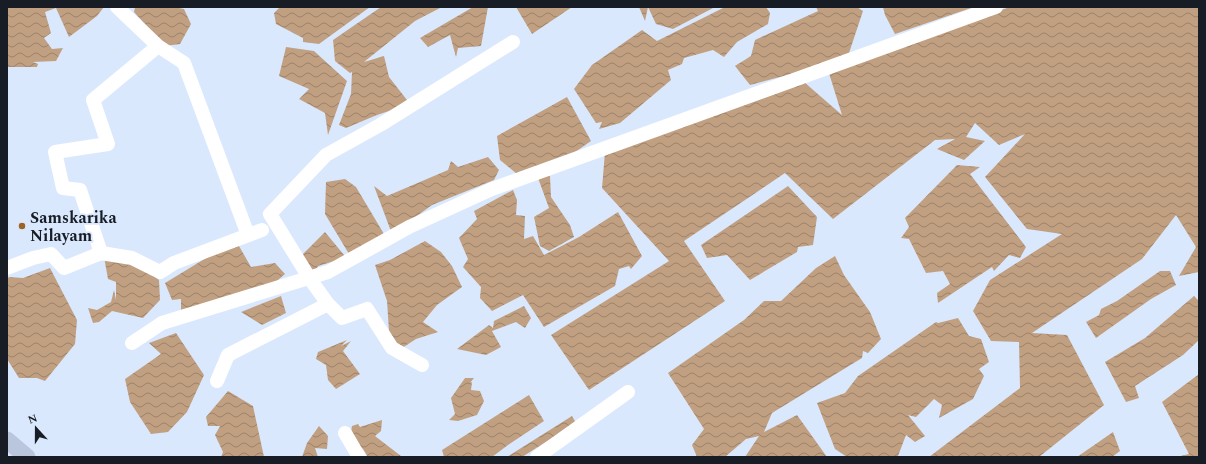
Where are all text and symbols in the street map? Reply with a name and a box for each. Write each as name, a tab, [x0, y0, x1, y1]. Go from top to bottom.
place label: Samskarika Nilayam	[30, 206, 117, 248]
marker: Samskarika Nilayam	[17, 221, 27, 231]
north arrow	[16, 408, 56, 448]
text: N	[25, 410, 40, 429]

